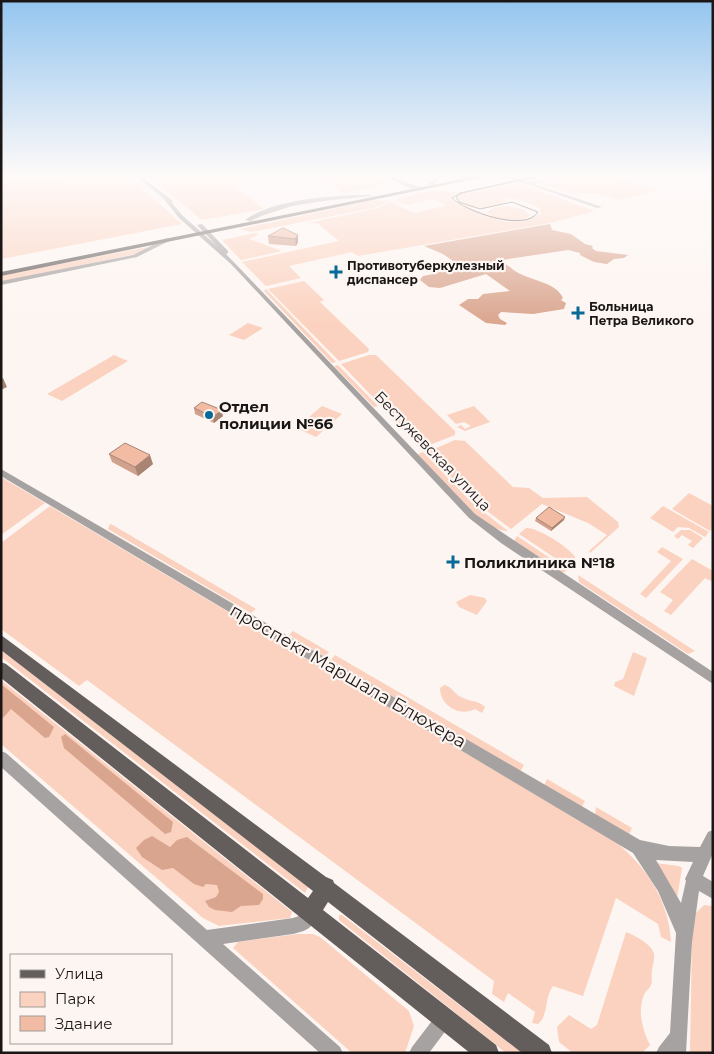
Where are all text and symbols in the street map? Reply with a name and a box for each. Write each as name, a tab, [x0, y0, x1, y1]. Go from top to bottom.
place label: Противотуберкулезный диспансер	[347, 258, 505, 287]
marker: Противотуберкулезный диспансер	[329, 265, 343, 279]
place label: Больница Петра Великого	[589, 299, 694, 328]
marker: Больница Петра Великого	[571, 306, 585, 320]
street label: Бестужевская улица	[371, 387, 495, 515]
place label: Отдел полиции №66	[219, 397, 334, 433]
marker: Отдел полиции №66	[203, 409, 215, 421]
place label: Поликлиника №18	[464, 553, 615, 572]
marker: Поликлиника №18	[446, 555, 460, 569]
street label: проспект Маршала Блюхера	[226, 599, 470, 753]
legend	[10, 954, 172, 1044]
text: Улица	[55, 964, 103, 983]
text: Парк	[55, 989, 95, 1008]
text: Здание	[55, 1014, 113, 1033]

